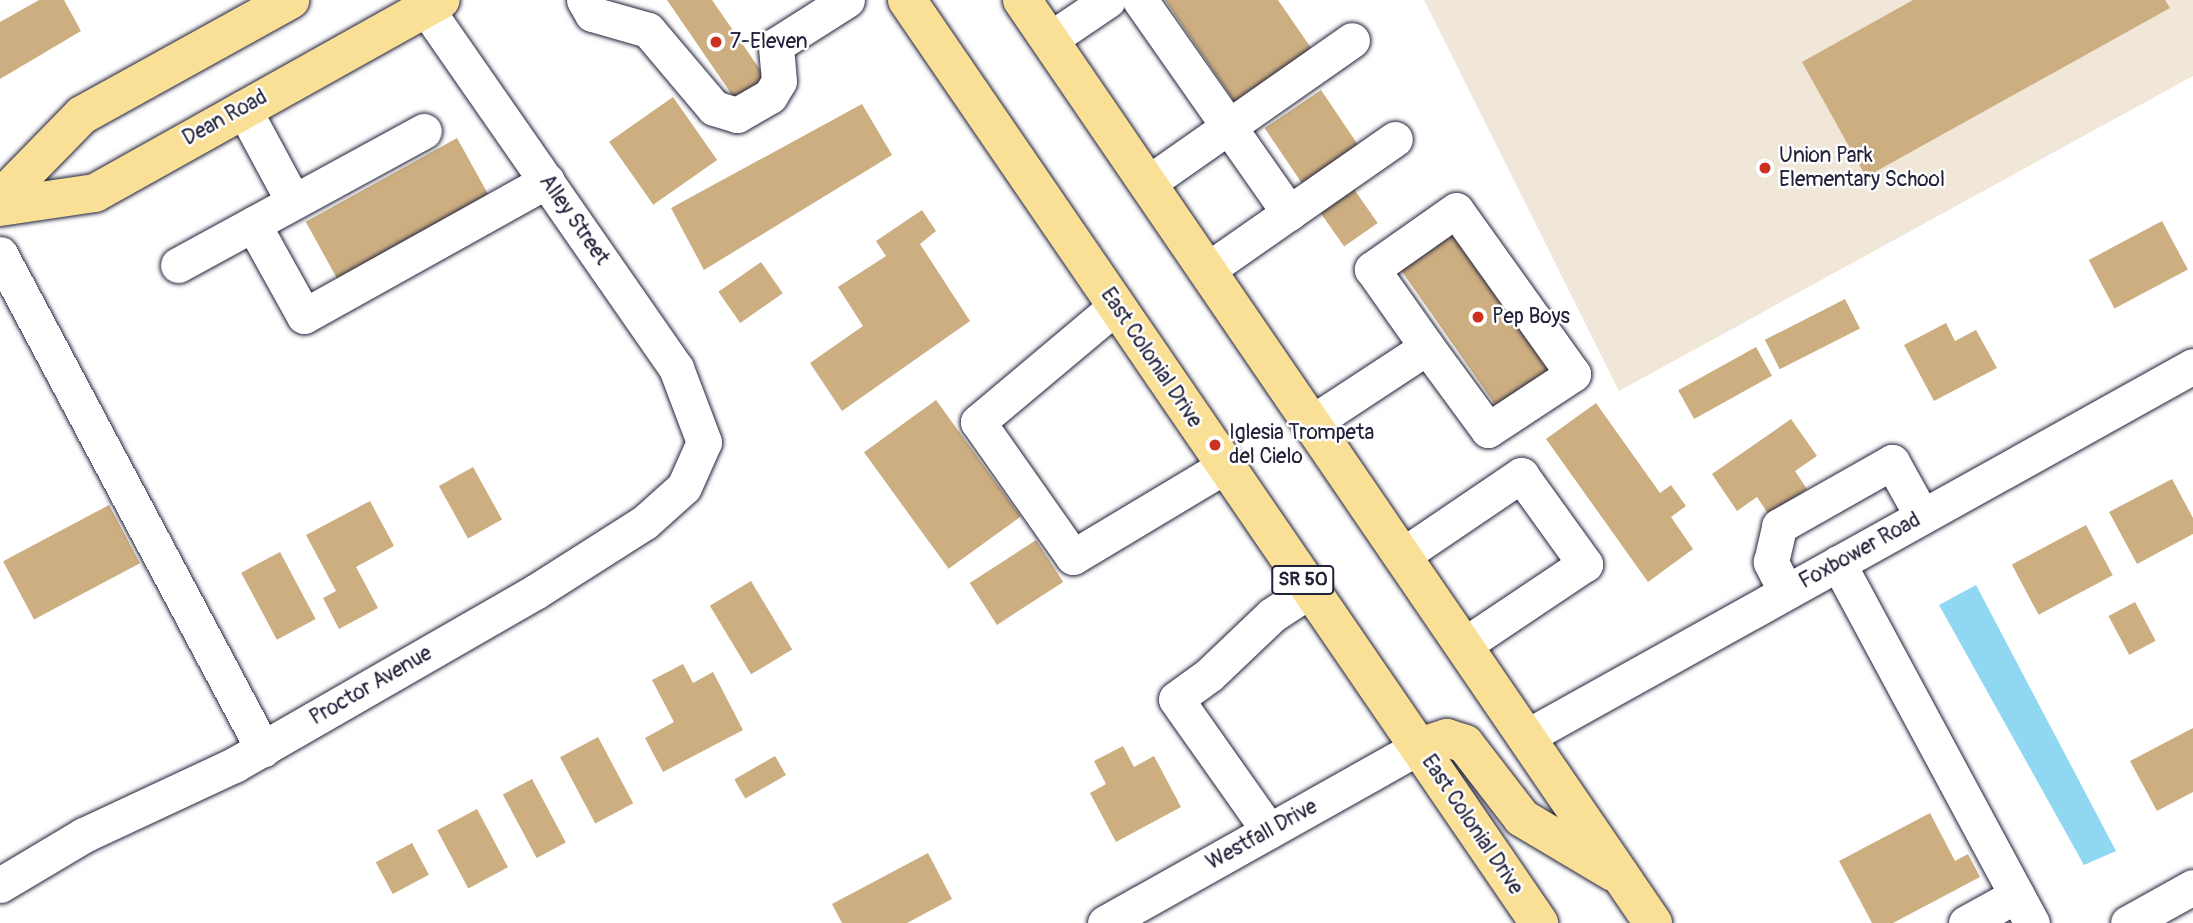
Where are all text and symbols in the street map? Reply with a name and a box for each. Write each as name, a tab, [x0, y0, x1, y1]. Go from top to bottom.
place label: 7-Eleven	[730, 29, 808, 55]
marker: 7-Eleven	[708, 34, 724, 50]
street label: Dean Road	[178, 85, 272, 151]
place label: Union Park Elementary School	[1779, 143, 1945, 193]
marker: Union Park Elementary School	[1757, 160, 1773, 176]
street label: Alley Street	[534, 170, 614, 270]
street label: East Colonial Drive	[1095, 283, 1207, 433]
place label: Pep Boys	[1492, 304, 1570, 330]
marker: Pep Boys	[1470, 309, 1486, 325]
place label: Iglesia Trompeta del Cielo	[1229, 420, 1374, 470]
marker: Iglesia Trompeta del Cielo	[1207, 437, 1223, 453]
street label: Foxbower Road	[1795, 507, 1925, 595]
road number: SR 50	[1270, 565, 1336, 596]
street label: Proctor Avenue	[306, 641, 436, 731]
street label: East Colonial Drive	[1416, 750, 1528, 900]
street label: Westfall Drive	[1202, 794, 1322, 876]

